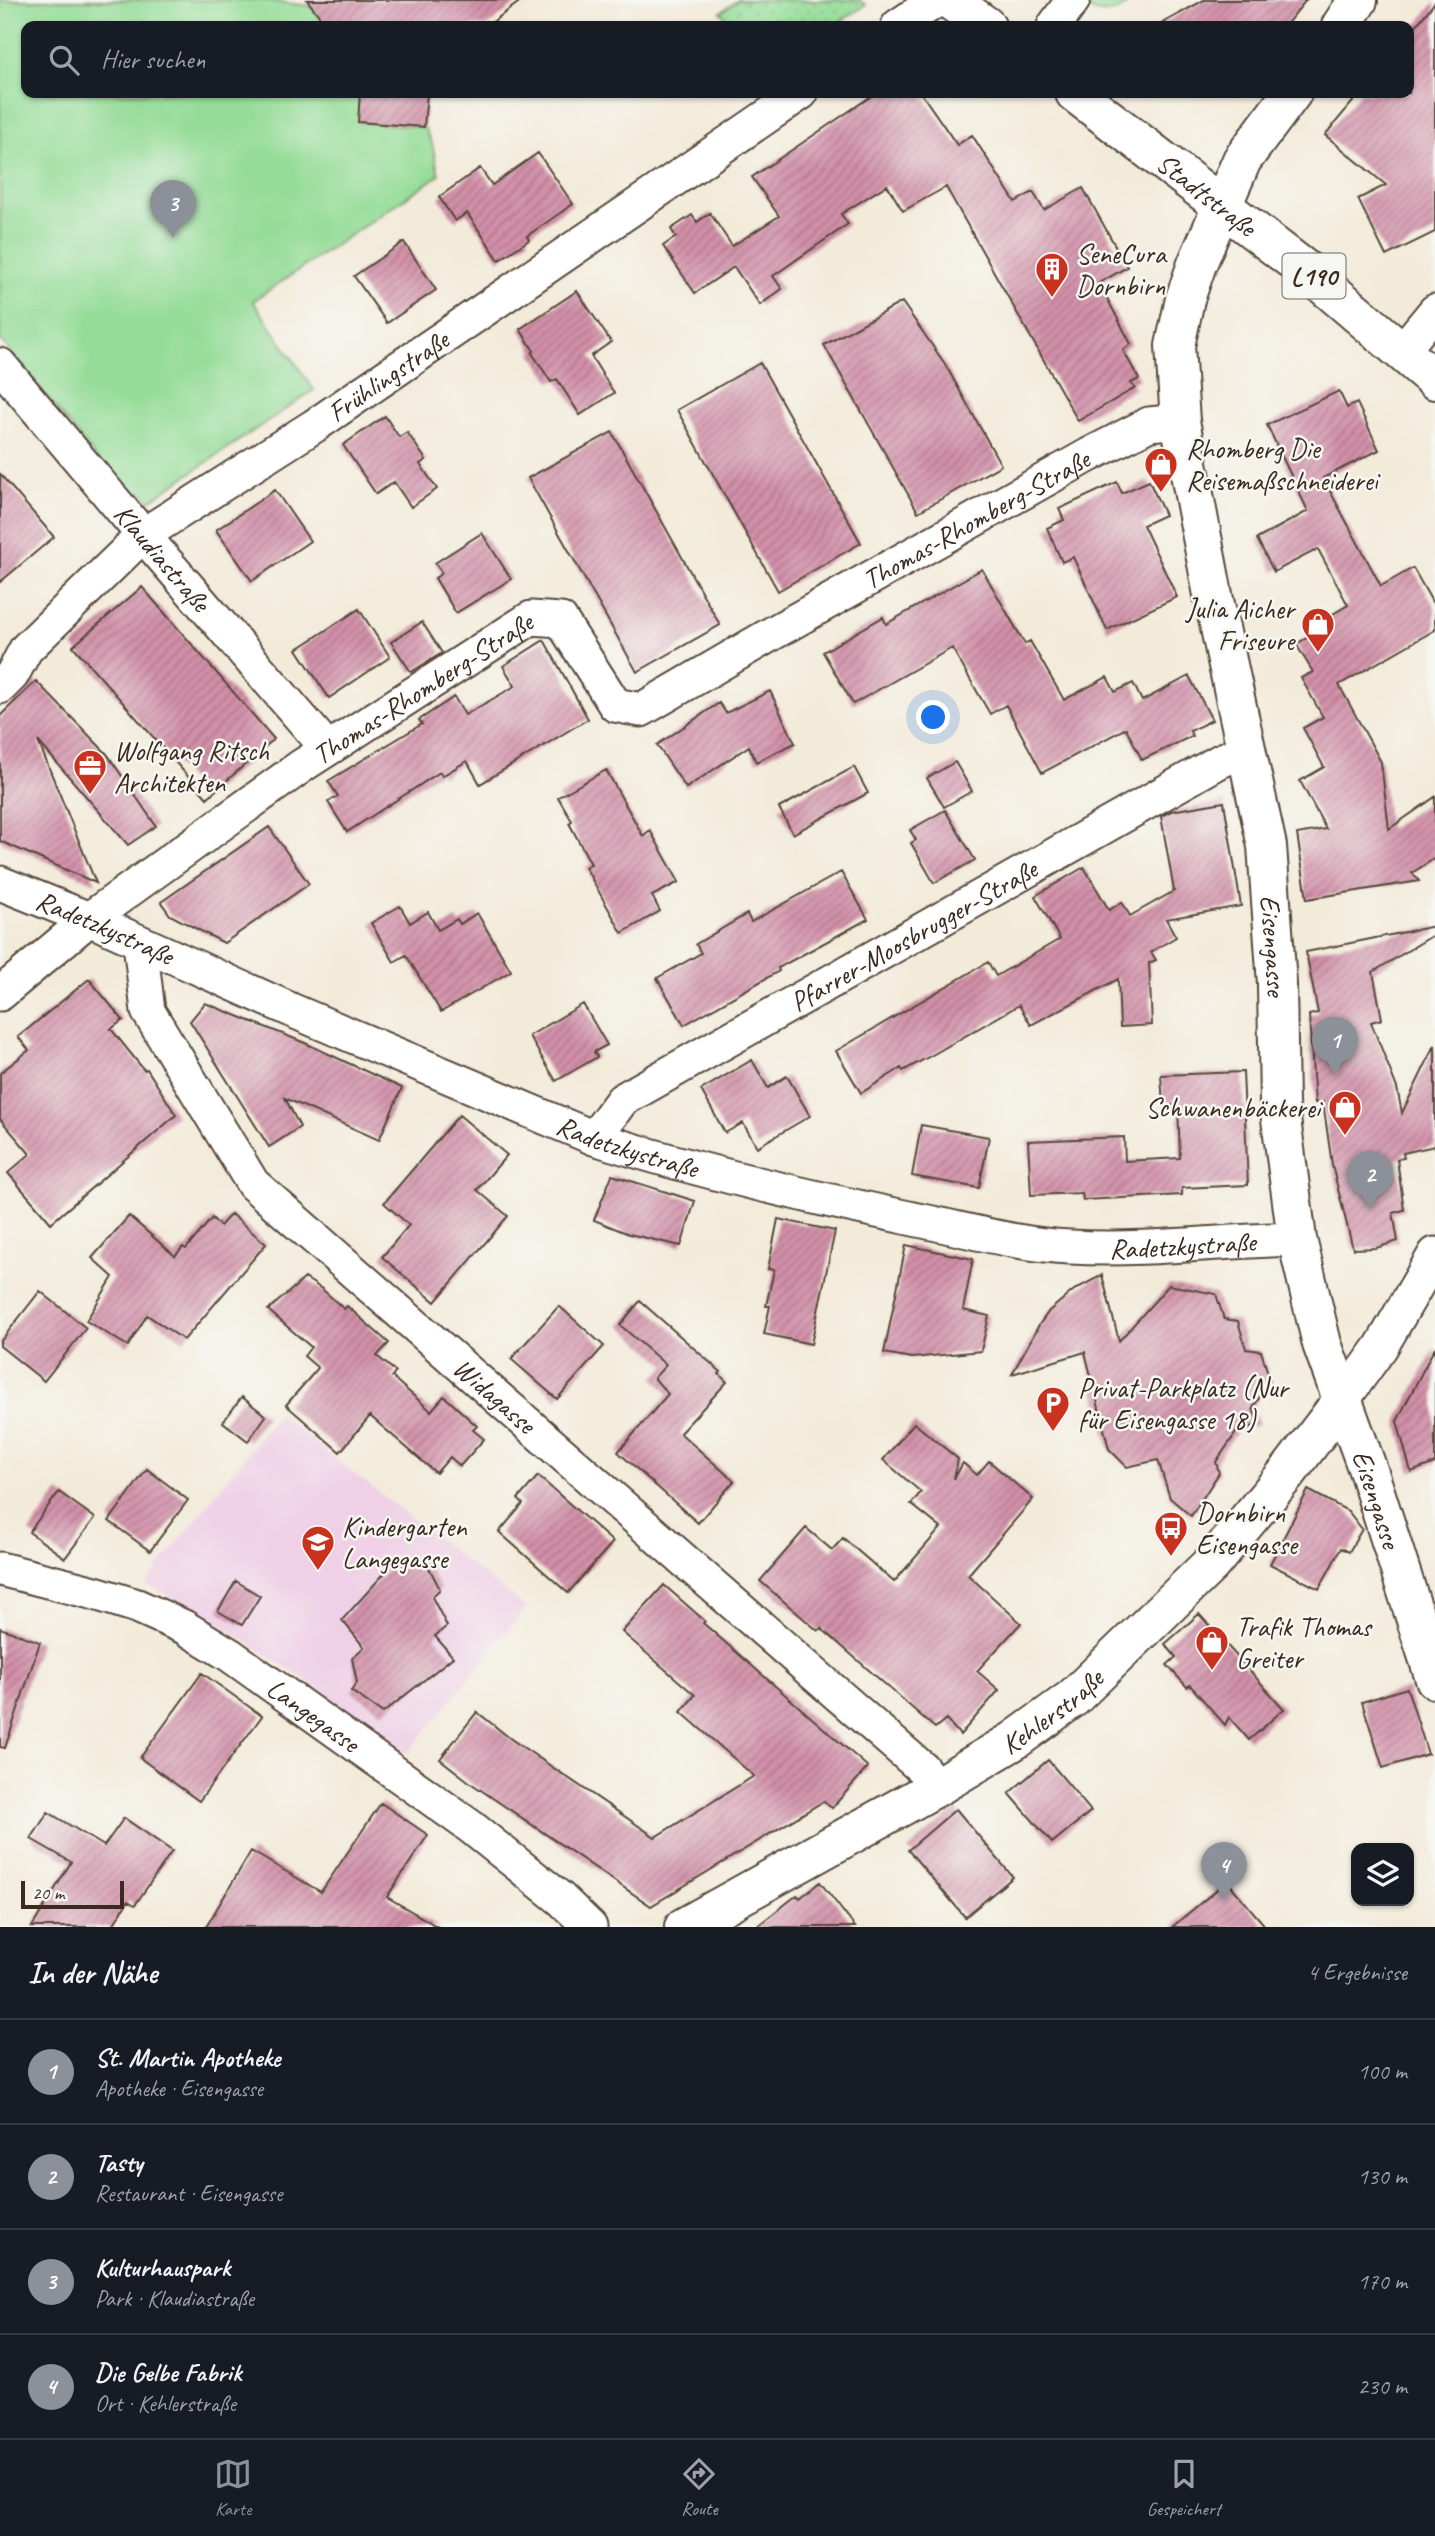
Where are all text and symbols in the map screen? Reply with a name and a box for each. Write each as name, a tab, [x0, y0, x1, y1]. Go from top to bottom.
search box	[21, 21, 1414, 98]
icon: search	[45, 41, 83, 79]
text: Hier suchen	[101, 43, 205, 76]
street label: Stadtstraße	[1150, 145, 1265, 245]
pin: 3	[150, 180, 196, 238]
place label: SeneCura Dornbirn	[1076, 236, 1168, 303]
building icon: SeneCura Dornbirn	[1033, 250, 1071, 299]
road number: L190	[1282, 254, 1346, 298]
street label: Frühlingstraße	[321, 321, 457, 429]
place label: Rhomberg Die Reisemaßschneiderei	[1186, 431, 1382, 498]
street label: Thomas-Rhomberg-Straße	[856, 440, 1097, 597]
shop icon: Rhomberg Die Reisemaßschneiderei	[1142, 445, 1180, 494]
street label: Klaudiastraße	[107, 497, 220, 620]
place label: Julia Aicher Friseure	[1184, 591, 1297, 658]
street label: Thomas-Rhomberg-Straße	[306, 603, 541, 772]
shop icon: Julia Aicher Friseure	[1299, 605, 1337, 654]
your location	[916, 700, 950, 734]
place label: Wolfgang Ritsch Architekten	[114, 733, 269, 800]
office icon: Wolfgang Ritsch Architekten	[71, 747, 109, 796]
street label: Pfarrer-Moosbrugger-Straße	[784, 850, 1045, 1019]
street label: Radetzkystraße	[31, 882, 181, 973]
street label: Eisengasse	[1253, 894, 1295, 998]
pin: 1	[1312, 1017, 1358, 1075]
shop icon: Schwanenbäckerei	[1326, 1088, 1364, 1137]
place label: Schwanenbäckerei	[1145, 1090, 1324, 1125]
street label: Radetzkystraße	[552, 1107, 704, 1186]
pin: 2	[1347, 1151, 1393, 1209]
street label: Radetzkystraße	[1109, 1223, 1259, 1265]
street label: Widagasse	[446, 1350, 545, 1442]
place label: Privat-Parkplatz (Nur für Eisengasse 18)	[1078, 1370, 1291, 1437]
parking icon: Privat-Parkplatz (Nur für Eisengasse 18)	[1034, 1384, 1072, 1433]
street label: Eisengasse	[1345, 1445, 1410, 1554]
place label: Dornbirn Eisengasse	[1196, 1495, 1299, 1562]
place label: Kindergarten Langegasse	[342, 1509, 468, 1576]
bus stop icon: Dornbirn Eisengasse	[1152, 1509, 1190, 1558]
school or university icon: Kindergarten Langegasse	[299, 1523, 337, 1572]
place label: Trafik Thomas Greiter	[1236, 1609, 1373, 1676]
shop icon: Trafik Thomas Greiter	[1193, 1623, 1231, 1672]
street label: Kehlerstraße	[995, 1660, 1112, 1762]
street label: Langegasse	[260, 1670, 368, 1761]
pin: 4	[1201, 1842, 1247, 1900]
map controls	[1351, 1843, 1414, 1906]
button: layers	[1351, 1843, 1414, 1906]
scale bar	[21, 1878, 124, 1910]
text: 20 m	[32, 1881, 64, 1905]
text: In der Nähe	[28, 1954, 157, 1992]
text: 4 Ergebnisse	[1307, 1958, 1407, 1987]
text: St. Martin Apotheke	[95, 2041, 281, 2074]
text: 1	[46, 2057, 56, 2086]
text: 100 m	[1358, 2057, 1407, 2086]
text: Apotheke · Eisengasse	[95, 2074, 263, 2103]
text: Tasty	[95, 2146, 143, 2179]
text: 2	[46, 2162, 56, 2191]
text: 130 m	[1358, 2162, 1407, 2191]
text: Restaurant · Eisengasse	[95, 2179, 282, 2208]
text: Kulturhauspark	[95, 2251, 230, 2284]
text: 3	[46, 2267, 56, 2296]
text: 170 m	[1358, 2267, 1407, 2296]
text: Park · Klaudiastraße	[95, 2284, 254, 2313]
text: Die Gelbe Fabrik	[95, 2356, 241, 2389]
text: 4	[46, 2372, 56, 2401]
text: 230 m	[1358, 2372, 1407, 2401]
text: Ort · Kehlerstraße	[95, 2389, 236, 2418]
tab: Karte	[214, 2455, 252, 2521]
tab: Route	[680, 2455, 718, 2521]
tab: Gespeichert	[1147, 2455, 1221, 2521]

